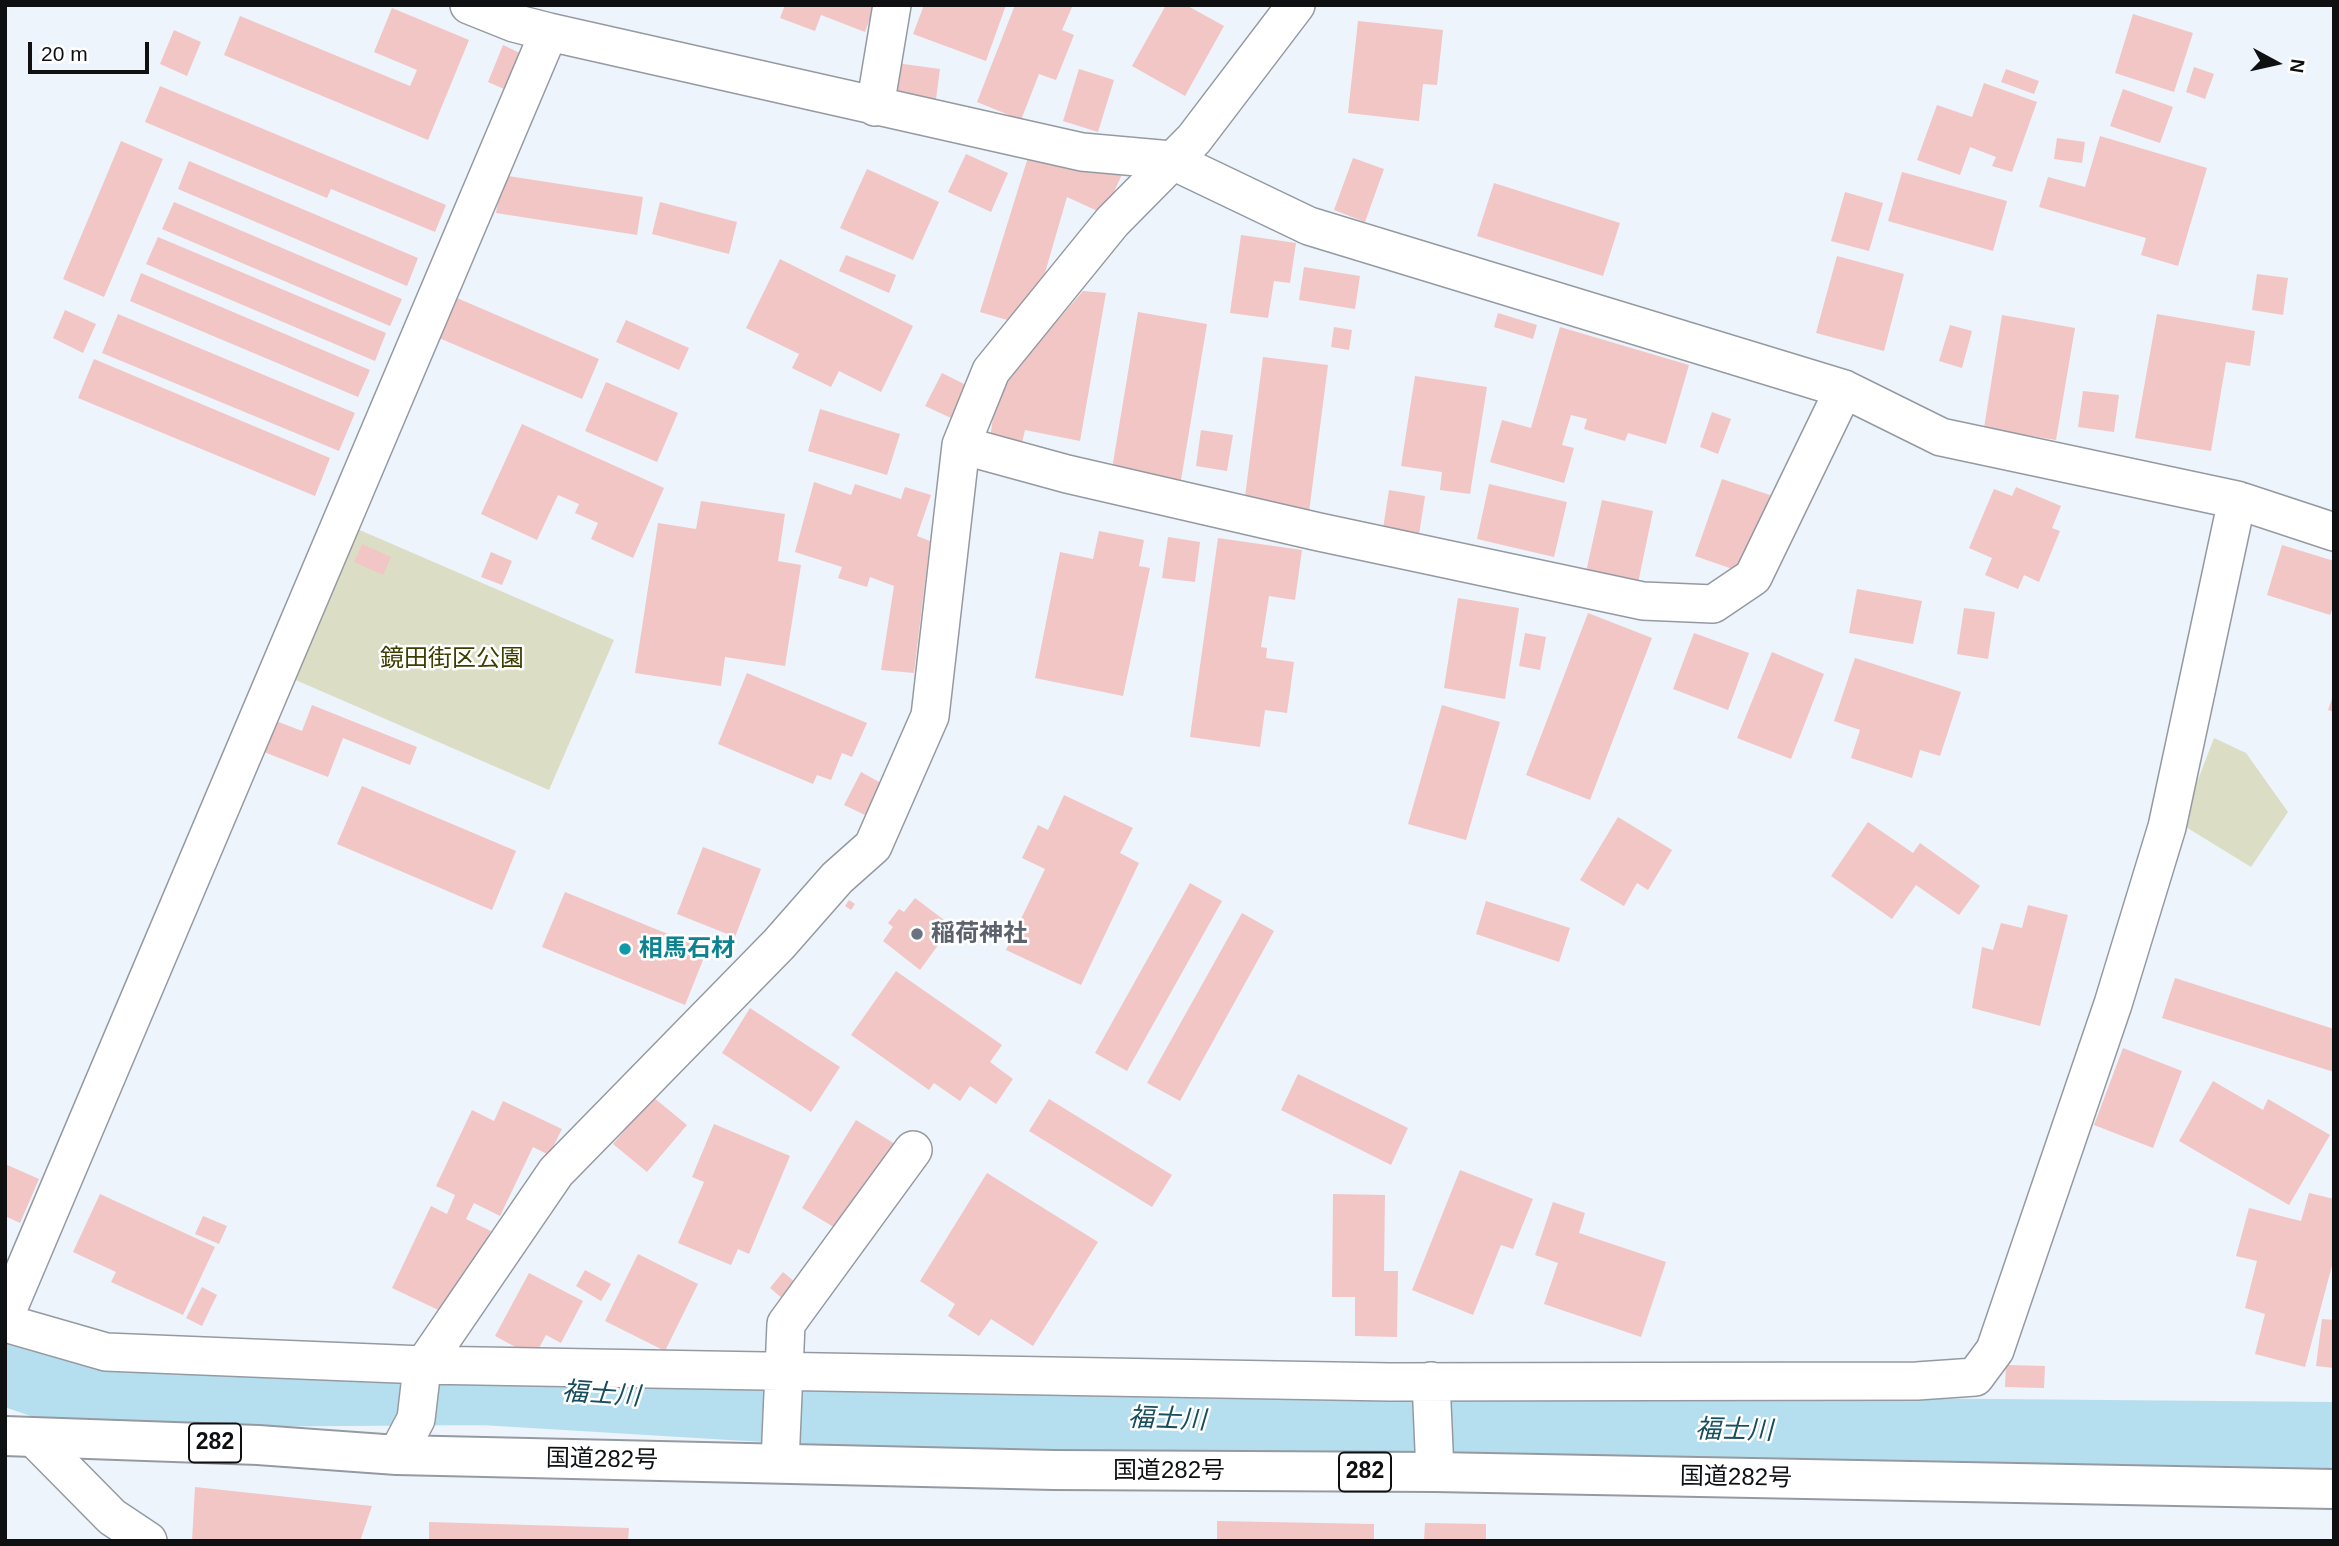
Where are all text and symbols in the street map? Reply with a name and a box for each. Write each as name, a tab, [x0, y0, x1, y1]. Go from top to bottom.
scale bar	[32, 28, 152, 72]
north arrow	[2241, 28, 2311, 98]
text: 20 m	[41, 42, 88, 65]
text: N	[2286, 58, 2309, 74]
park label: 鏡田街区公園	[380, 645, 524, 673]
place label: 稲荷神社	[931, 920, 1027, 948]
marker: 稲荷神社	[909, 926, 925, 942]
place label: 相馬石材	[639, 935, 735, 963]
marker: 相馬石材	[617, 941, 633, 957]
water label: 福士川	[561, 1377, 641, 1413]
water label: 福士川	[1127, 1403, 1207, 1437]
water label: 福士川	[1695, 1415, 1773, 1447]
road number: 282	[189, 1424, 241, 1462]
street label: 国道282号	[546, 1445, 658, 1475]
road number: 282	[1339, 1452, 1391, 1492]
street label: 国道282号	[1113, 1457, 1225, 1485]
street label: 国道282号	[1680, 1463, 1792, 1493]

